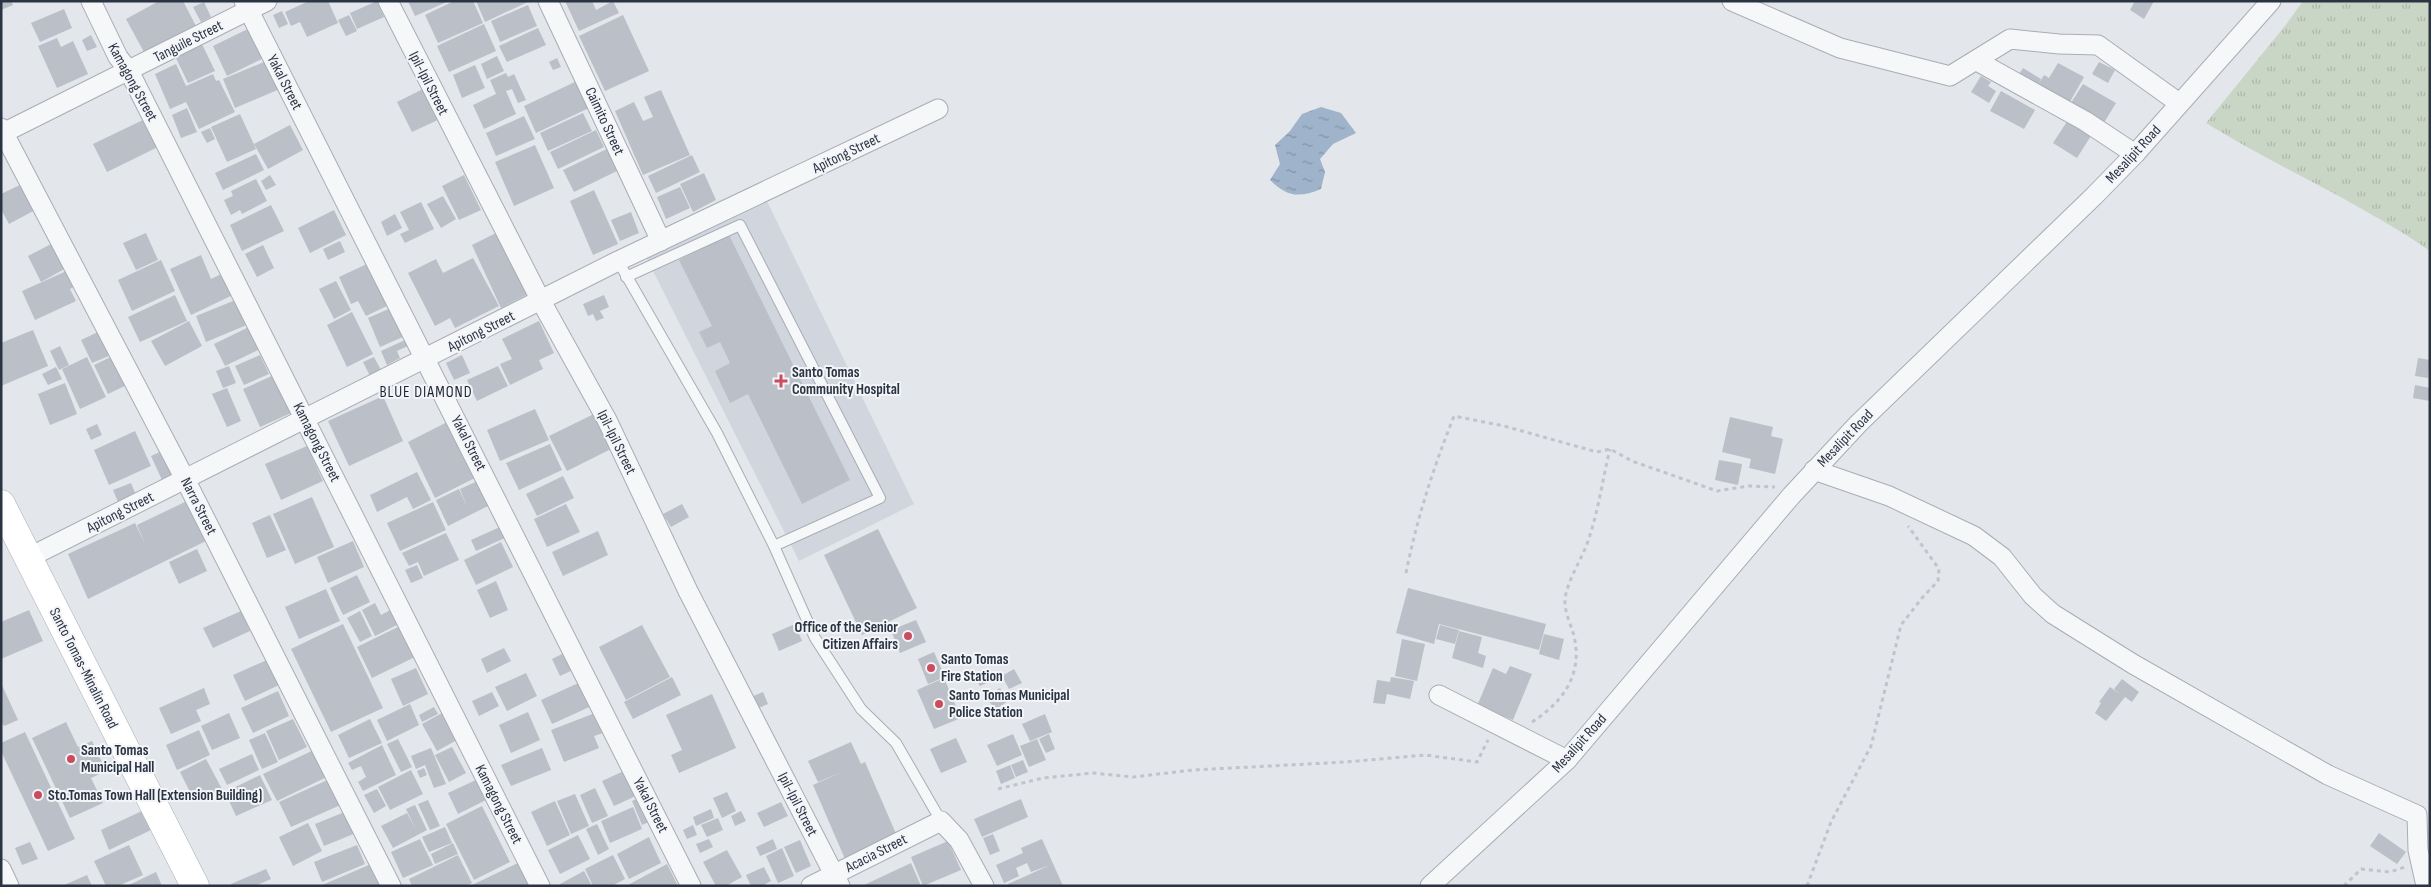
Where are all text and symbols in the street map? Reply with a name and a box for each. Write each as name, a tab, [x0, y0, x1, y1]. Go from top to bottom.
street label: Tanguile Street	[150, 16, 226, 67]
street label: Kamagong Street	[103, 40, 162, 125]
street label: Ipil-Ipil Street	[404, 48, 453, 119]
street label: Yakal Street	[263, 51, 307, 114]
street label: Caimito Street	[581, 84, 629, 159]
street label: Mesalipit Road	[2102, 121, 2165, 187]
street label: Apitong Street	[808, 129, 883, 178]
street label: Apitong Street	[444, 306, 518, 357]
place label: Santo Tomas Community Hospital	[792, 363, 900, 399]
marker: Santo Tomas Community Hospital	[774, 374, 788, 388]
district label: BLUE DIAMOND	[379, 383, 473, 402]
street label: Kamagong Street	[288, 399, 345, 485]
street label: Mesalipit Road	[1813, 406, 1878, 471]
street label: Ipil-Ipil Street	[593, 407, 640, 478]
street label: Yakal Street	[447, 412, 491, 475]
street label: Narra Street	[176, 474, 221, 538]
street label: Apitong Street	[83, 487, 157, 538]
street label: Santo Tomas-Minalin Road	[45, 605, 122, 732]
place label: Office of the Senior Citizen Affairs	[795, 618, 898, 654]
marker: Office of the Senior Citizen Affairs	[902, 630, 914, 642]
place label: Santo Tomas Fire Station	[941, 650, 1009, 686]
marker: Santo Tomas Fire Station	[925, 662, 937, 674]
place label: Santo Tomas Municipal Police Station	[949, 686, 1070, 722]
marker: Santo Tomas Municipal Police Station	[933, 698, 945, 710]
street label: Mesalipit Road	[1548, 710, 1611, 777]
place label: Santo Tomas Municipal Hall	[81, 741, 154, 777]
marker: Santo Tomas Municipal Hall	[65, 753, 77, 765]
street label: Kamagong Street	[470, 761, 527, 847]
street label: Ipil-Ipil Street	[773, 769, 822, 840]
street label: Yakal Street	[629, 774, 673, 837]
place label: Sto.Tomas Town Hall (Extension Building)	[48, 786, 262, 805]
marker: Sto.Tomas Town Hall (Extension Building)	[32, 789, 44, 801]
street label: Acacia Street	[841, 830, 911, 878]

